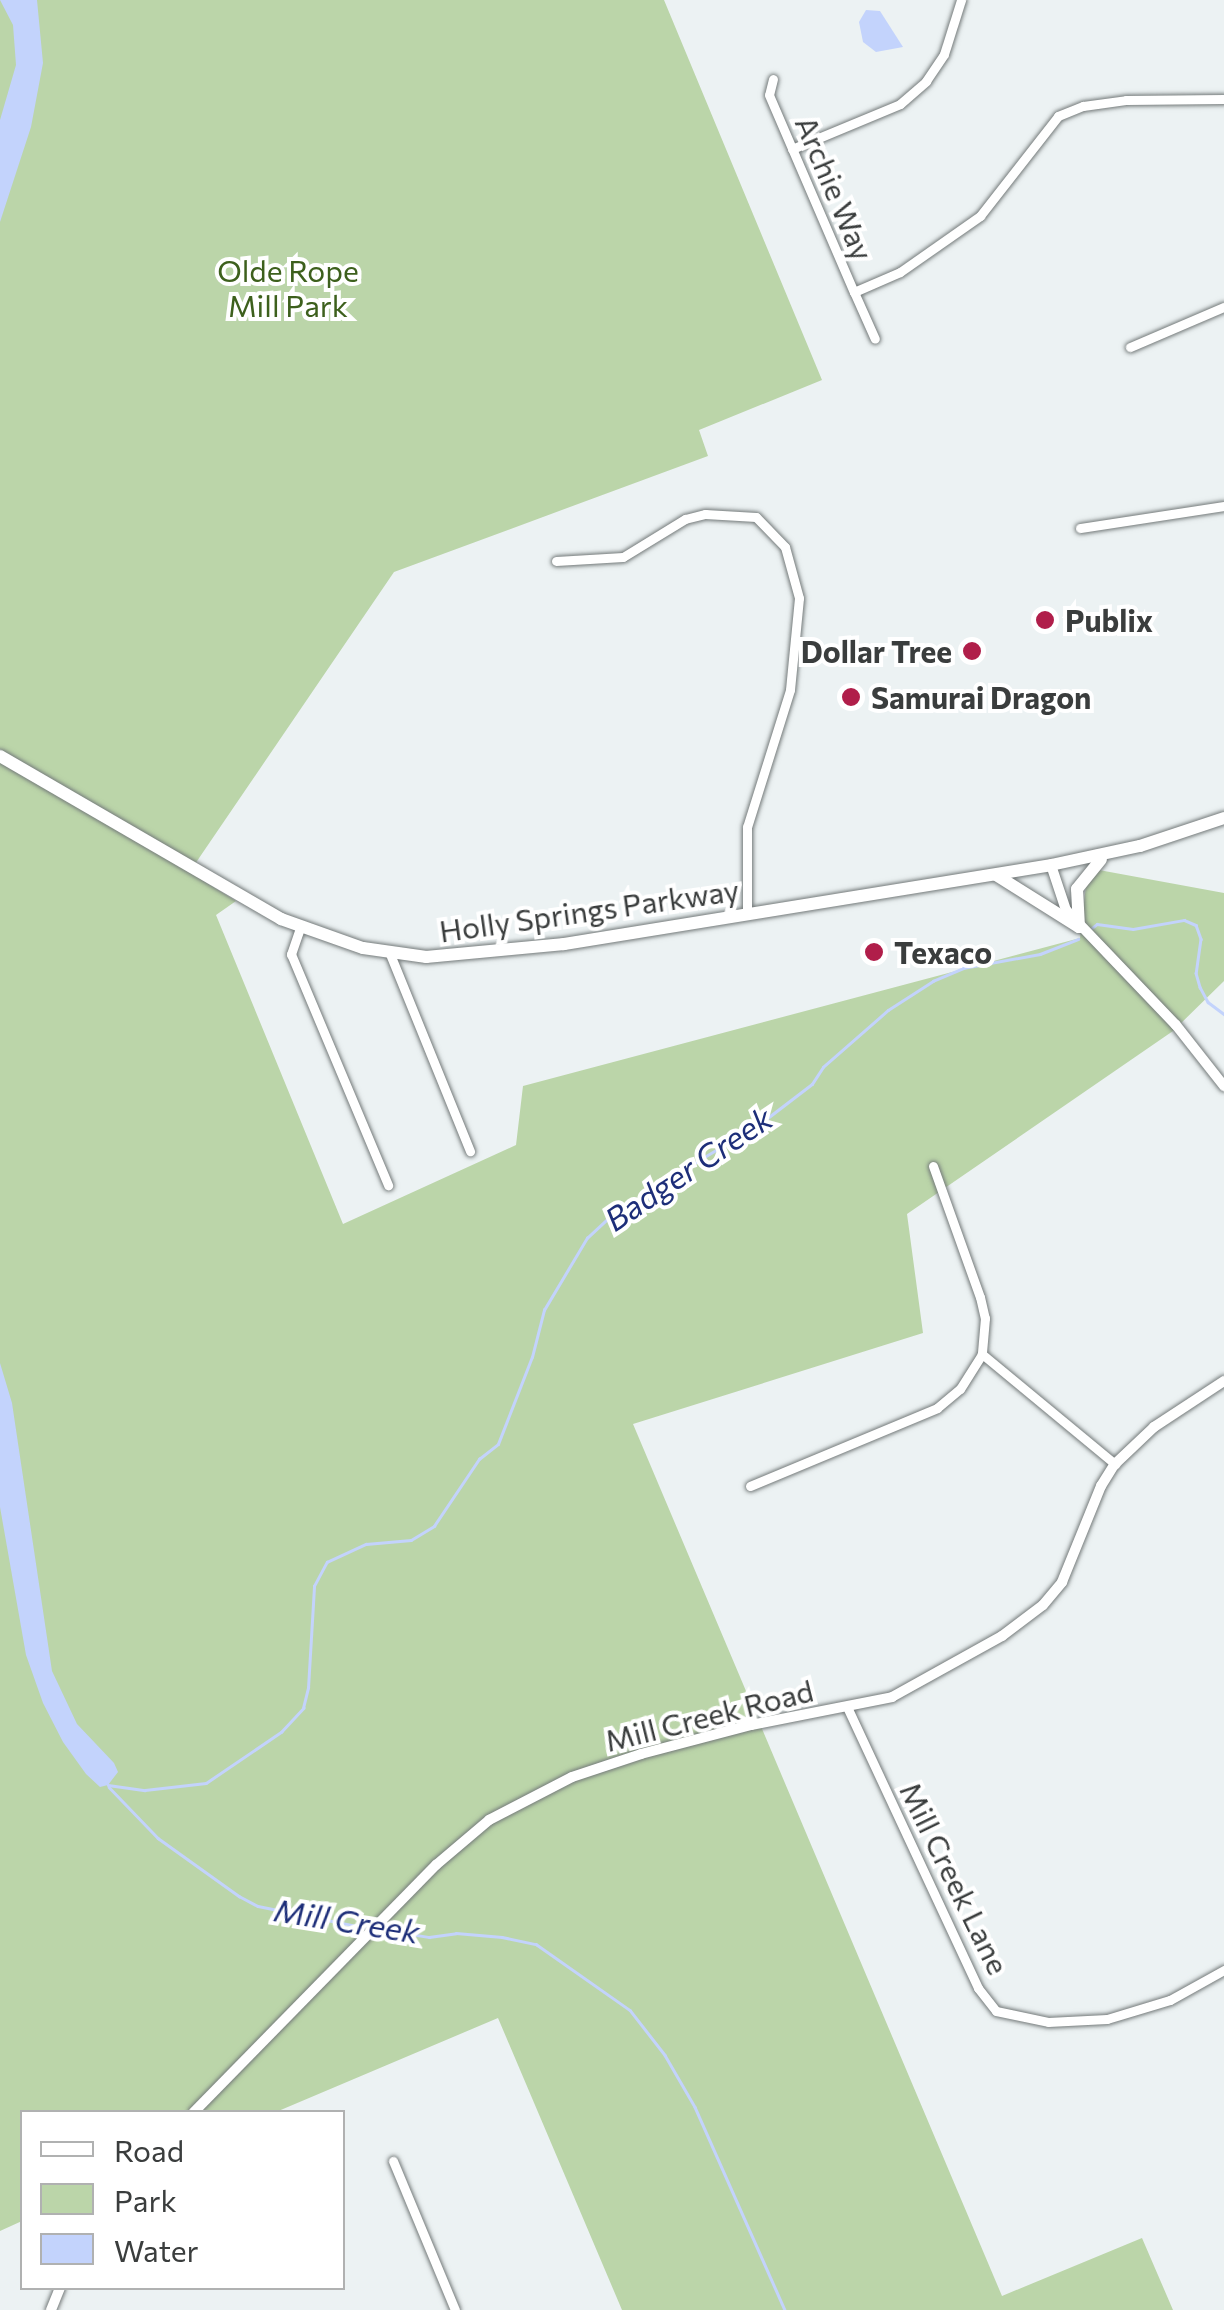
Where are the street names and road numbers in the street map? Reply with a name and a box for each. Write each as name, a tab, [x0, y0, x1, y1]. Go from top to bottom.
street label: Archie Way	[788, 110, 882, 266]
street label: Holly Springs Parkway	[437, 871, 741, 949]
street label: Mill Creek Road	[601, 1672, 817, 1758]
street label: Mill Creek Lane	[893, 1776, 1017, 1980]

